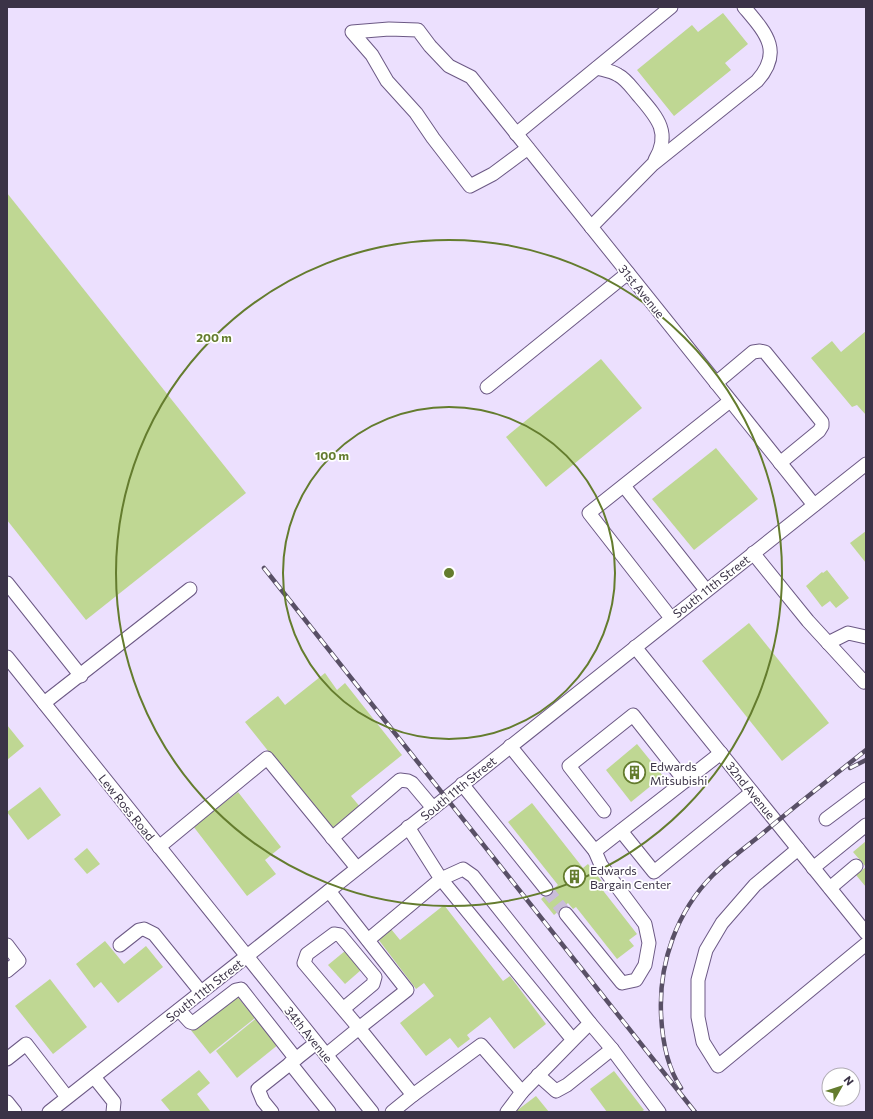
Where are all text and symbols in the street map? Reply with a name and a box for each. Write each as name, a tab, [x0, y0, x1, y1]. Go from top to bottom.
street label: 31st Avenue	[616, 261, 668, 321]
text: 200 m	[196, 330, 232, 344]
text: 100 m	[315, 448, 349, 462]
street label: South 11th Street	[670, 552, 752, 620]
centre of rings	[442, 566, 456, 580]
street label: South 11th Street	[417, 753, 499, 823]
place label: Edwards Mitsubishi	[650, 759, 707, 787]
street label: 32nd Avenue	[724, 759, 778, 821]
building icon: Edwards Mitsubishi	[621, 760, 647, 786]
street label: Lew Ross Road	[96, 771, 158, 843]
place label: Edwards Bargain Center	[590, 863, 671, 891]
building icon: Edwards Bargain Center	[562, 864, 588, 890]
street label: South 11th Street	[163, 956, 245, 1024]
street label: 34th Avenue	[282, 1003, 336, 1065]
north arrow	[821, 1067, 861, 1107]
text: N	[842, 1073, 857, 1088]

